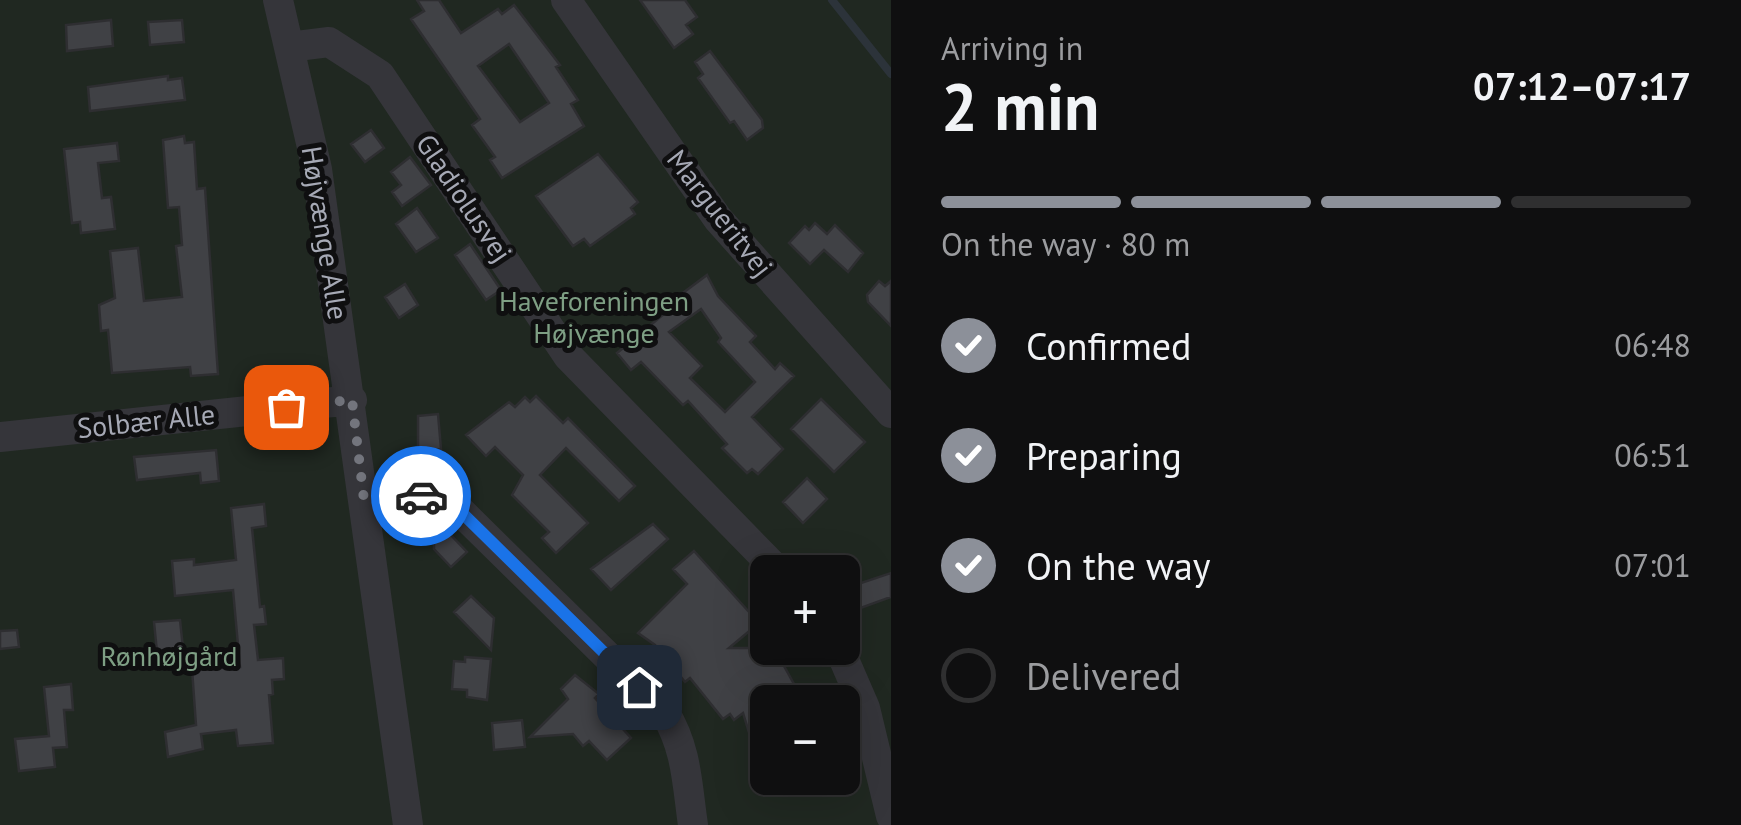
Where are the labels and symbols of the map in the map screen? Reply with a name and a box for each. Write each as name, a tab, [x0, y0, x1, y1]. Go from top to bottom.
street label: Gladiolusvej	[408, 127, 521, 269]
street label: Margueritvej	[659, 142, 782, 284]
street label: Højvænge Alle	[294, 144, 357, 322]
park label: Haveforeningen Højvænge	[499, 282, 689, 351]
pin	[244, 365, 329, 450]
street label: Solbær Alle	[75, 395, 217, 446]
courier	[371, 446, 471, 546]
park label: Rønhøjgård	[101, 637, 237, 674]
pin	[597, 645, 682, 730]

